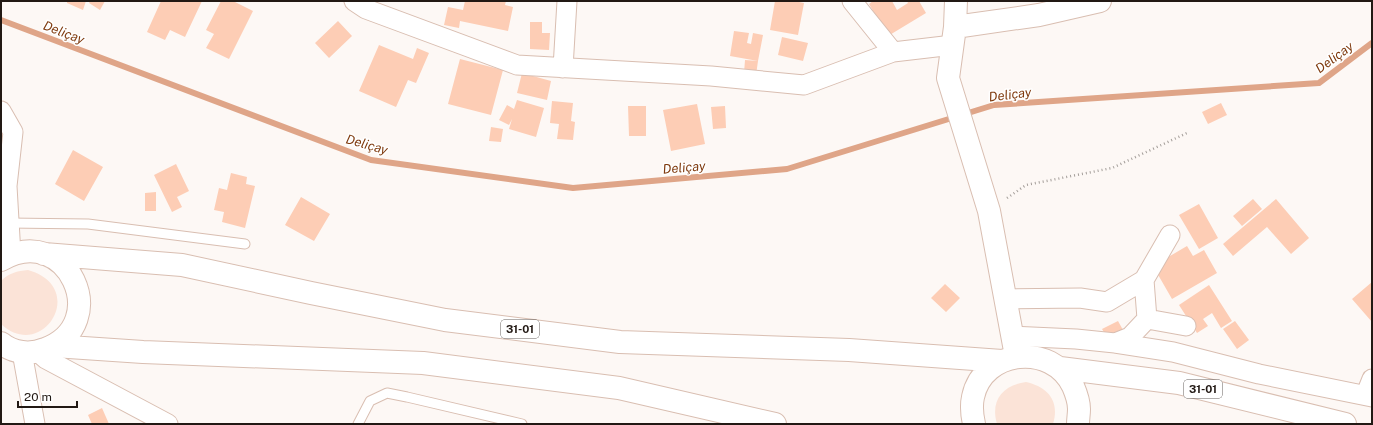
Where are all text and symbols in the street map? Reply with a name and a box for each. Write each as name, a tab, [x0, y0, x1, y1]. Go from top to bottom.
water label: Deliçay	[41, 18, 87, 47]
water label: Deliçay	[1313, 39, 1356, 76]
water label: Deliçay	[988, 84, 1033, 105]
water label: Deliçay	[344, 131, 390, 158]
water label: Deliçay	[662, 158, 706, 177]
road number: 31-01	[501, 320, 539, 338]
road number: 31-01	[1184, 380, 1222, 398]
scale bar	[18, 383, 77, 409]
text: 20 m	[24, 390, 52, 404]

